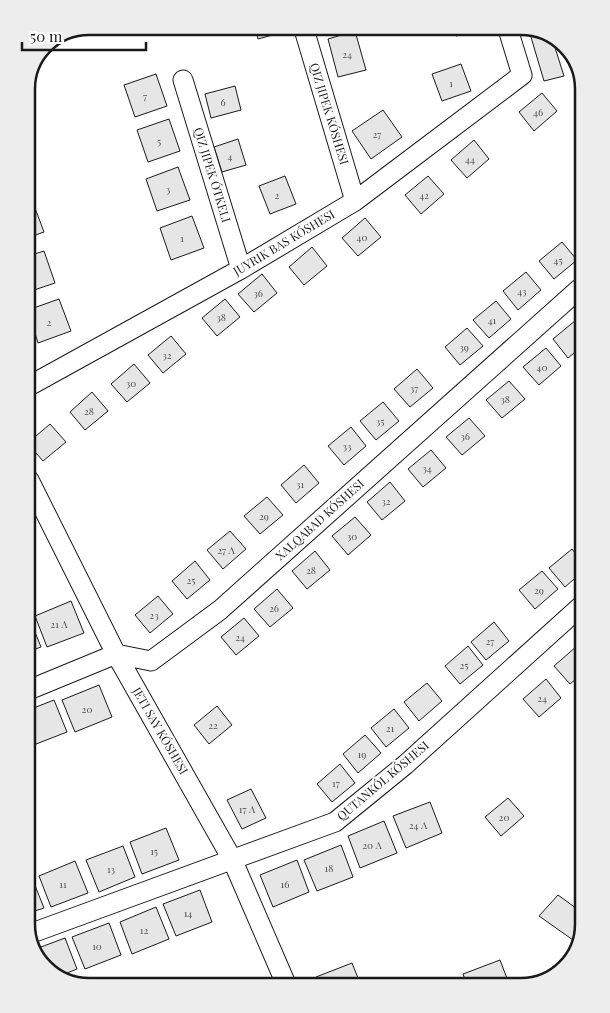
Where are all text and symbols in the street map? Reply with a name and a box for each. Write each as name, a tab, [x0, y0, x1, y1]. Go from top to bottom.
scale bar	[22, 20, 146, 52]
text: 50 m	[30, 26, 63, 46]
house number: 24	[342, 47, 352, 61]
street label: QIZ JIPEK KÓSHESI	[307, 61, 353, 167]
house number: 1	[449, 76, 453, 90]
house number: 7	[143, 89, 147, 103]
house number: 6	[220, 95, 226, 109]
house number: 46	[533, 105, 543, 119]
street label: QIZ JIPEK ÓTKELI	[191, 125, 235, 224]
house number: 27	[373, 127, 381, 141]
house number: 5	[157, 134, 161, 148]
house number: 4	[228, 149, 233, 163]
house number: 44	[465, 152, 475, 166]
house number: 3	[166, 182, 171, 196]
house number: 2	[275, 188, 280, 202]
house number: 42	[419, 188, 429, 202]
street label: JUYRIK BAS KÓSHESI	[229, 205, 337, 279]
house number: 40	[357, 230, 367, 244]
house number: 1	[180, 231, 184, 245]
house number: 45	[553, 253, 563, 267]
house number: 43	[517, 284, 527, 298]
house number: 36	[253, 286, 263, 300]
house number: 38	[216, 310, 226, 324]
house number: 41	[488, 313, 497, 327]
house number: 2	[47, 315, 52, 329]
house number: 39	[459, 340, 469, 354]
house number: 32	[162, 348, 172, 362]
house number: 40	[537, 360, 547, 374]
house number: 30	[126, 376, 136, 390]
house number: 37	[410, 381, 418, 395]
house number: 38	[500, 392, 510, 406]
house number: 28	[84, 404, 94, 418]
house number: 35	[376, 414, 384, 428]
house number: 36	[460, 429, 470, 443]
house number: 33	[342, 439, 352, 453]
house number: 34	[422, 461, 432, 475]
street label: XALQABAD KÓSHESI	[272, 475, 367, 563]
house number: 31	[296, 477, 304, 491]
house number: 32	[381, 494, 391, 508]
house number: 29	[259, 509, 269, 523]
house number: 30	[347, 529, 357, 543]
house number: 27 А	[217, 543, 235, 557]
house number: 28	[306, 563, 316, 577]
house number: 25	[187, 573, 195, 587]
house number: 29	[534, 583, 544, 597]
house number: 26	[269, 601, 279, 615]
house number: 23	[149, 608, 159, 622]
house number: 21 А	[50, 617, 68, 631]
house number: 24	[235, 630, 245, 644]
house number: 27	[486, 634, 494, 648]
house number: 25	[460, 658, 468, 672]
street label: JETI SAY KÓSHESI	[129, 683, 192, 777]
house number: 24	[537, 691, 547, 705]
house number: 20	[82, 702, 92, 716]
house number: 22	[208, 718, 218, 732]
house number: 21	[386, 721, 395, 735]
street label: QUTANKÓL KÓSHESI	[333, 737, 432, 823]
house number: 19	[358, 747, 366, 761]
house number: 17	[332, 776, 340, 790]
house number: 17 А	[239, 802, 256, 816]
house number: 20	[499, 810, 509, 824]
house number: 24 А	[409, 818, 428, 832]
house number: 20 А	[362, 838, 382, 852]
house number: 15	[150, 844, 158, 858]
house number: 18	[325, 861, 333, 875]
house number: 13	[107, 862, 116, 876]
house number: 11	[59, 877, 67, 891]
house number: 16	[281, 877, 289, 891]
house number: 14	[184, 906, 192, 920]
house number: 12	[140, 923, 148, 937]
house number: 10	[92, 939, 102, 953]

